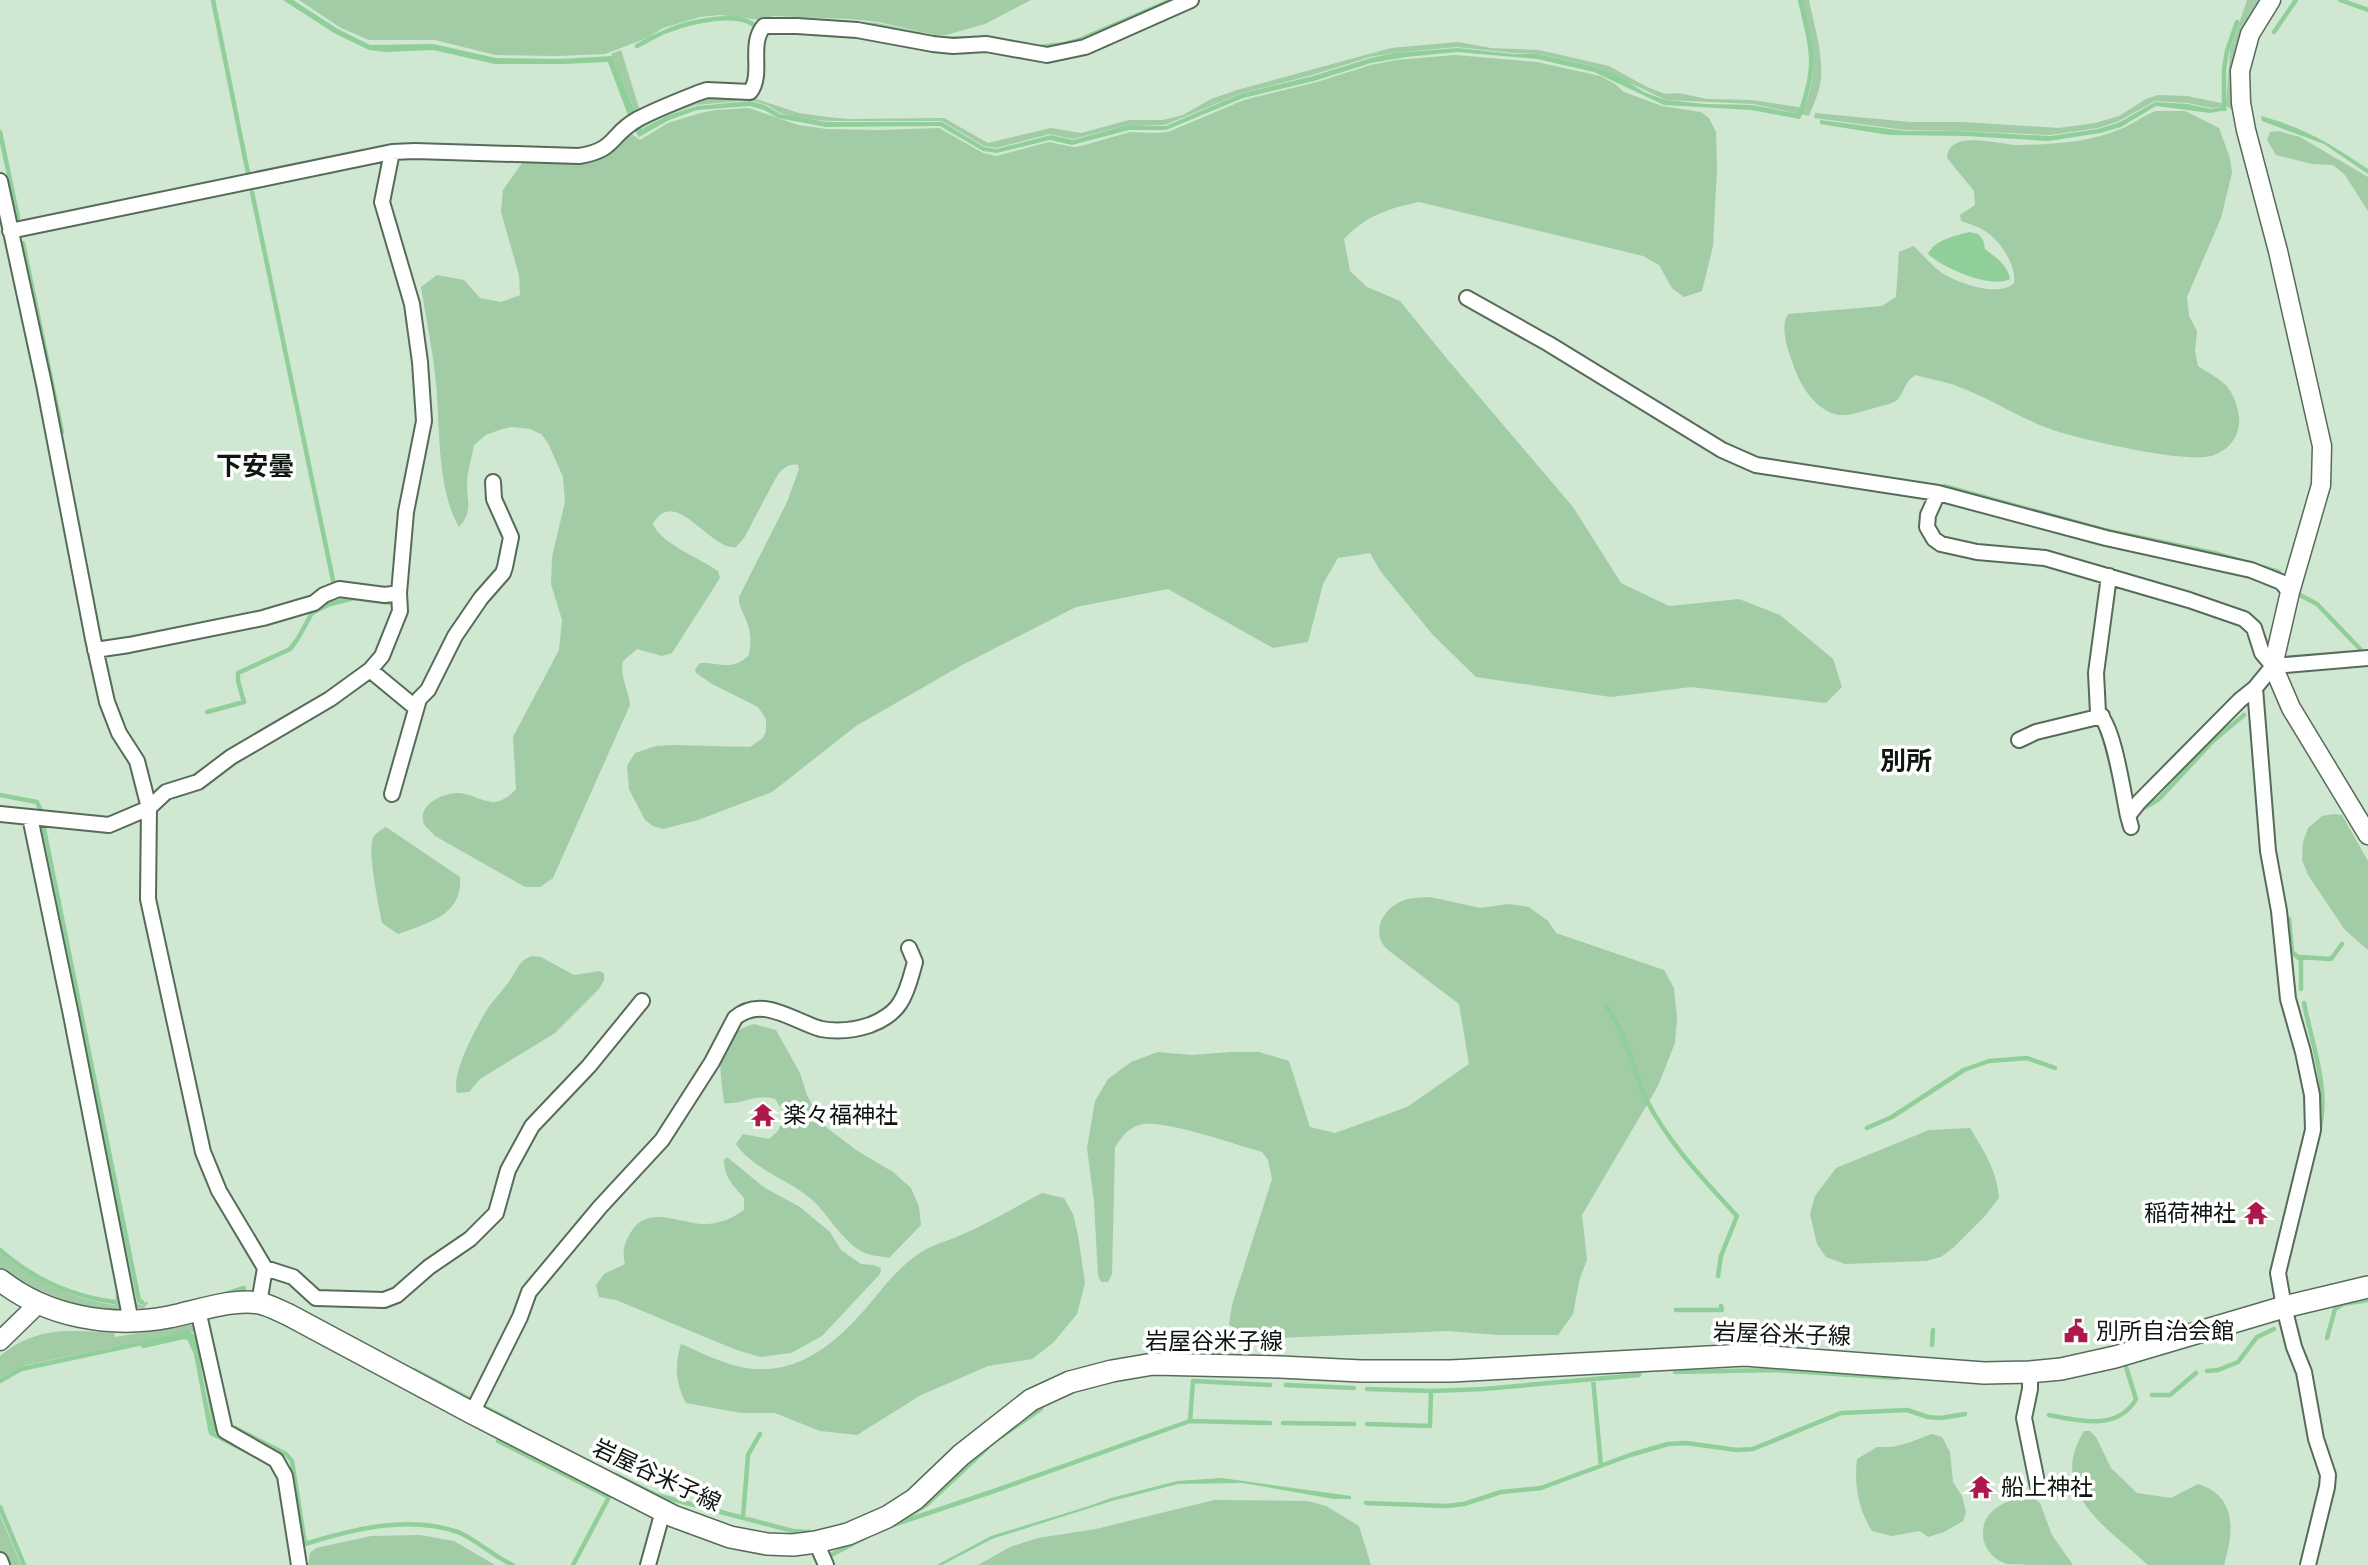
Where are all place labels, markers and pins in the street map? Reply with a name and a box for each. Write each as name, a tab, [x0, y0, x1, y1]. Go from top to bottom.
place label: 楽々福神社	[783, 1100, 898, 1130]
temple icon: 楽々福神社	[749, 1101, 777, 1129]
place label: 稲荷神社	[2144, 1198, 2236, 1228]
temple icon: 稲荷神社	[2242, 1199, 2270, 1227]
place label: 別所自治会館	[2096, 1316, 2234, 1346]
public building icon: 別所自治会館	[2062, 1317, 2090, 1345]
place label: 船上神社	[2001, 1472, 2093, 1502]
temple icon: 船上神社	[1967, 1473, 1995, 1501]

